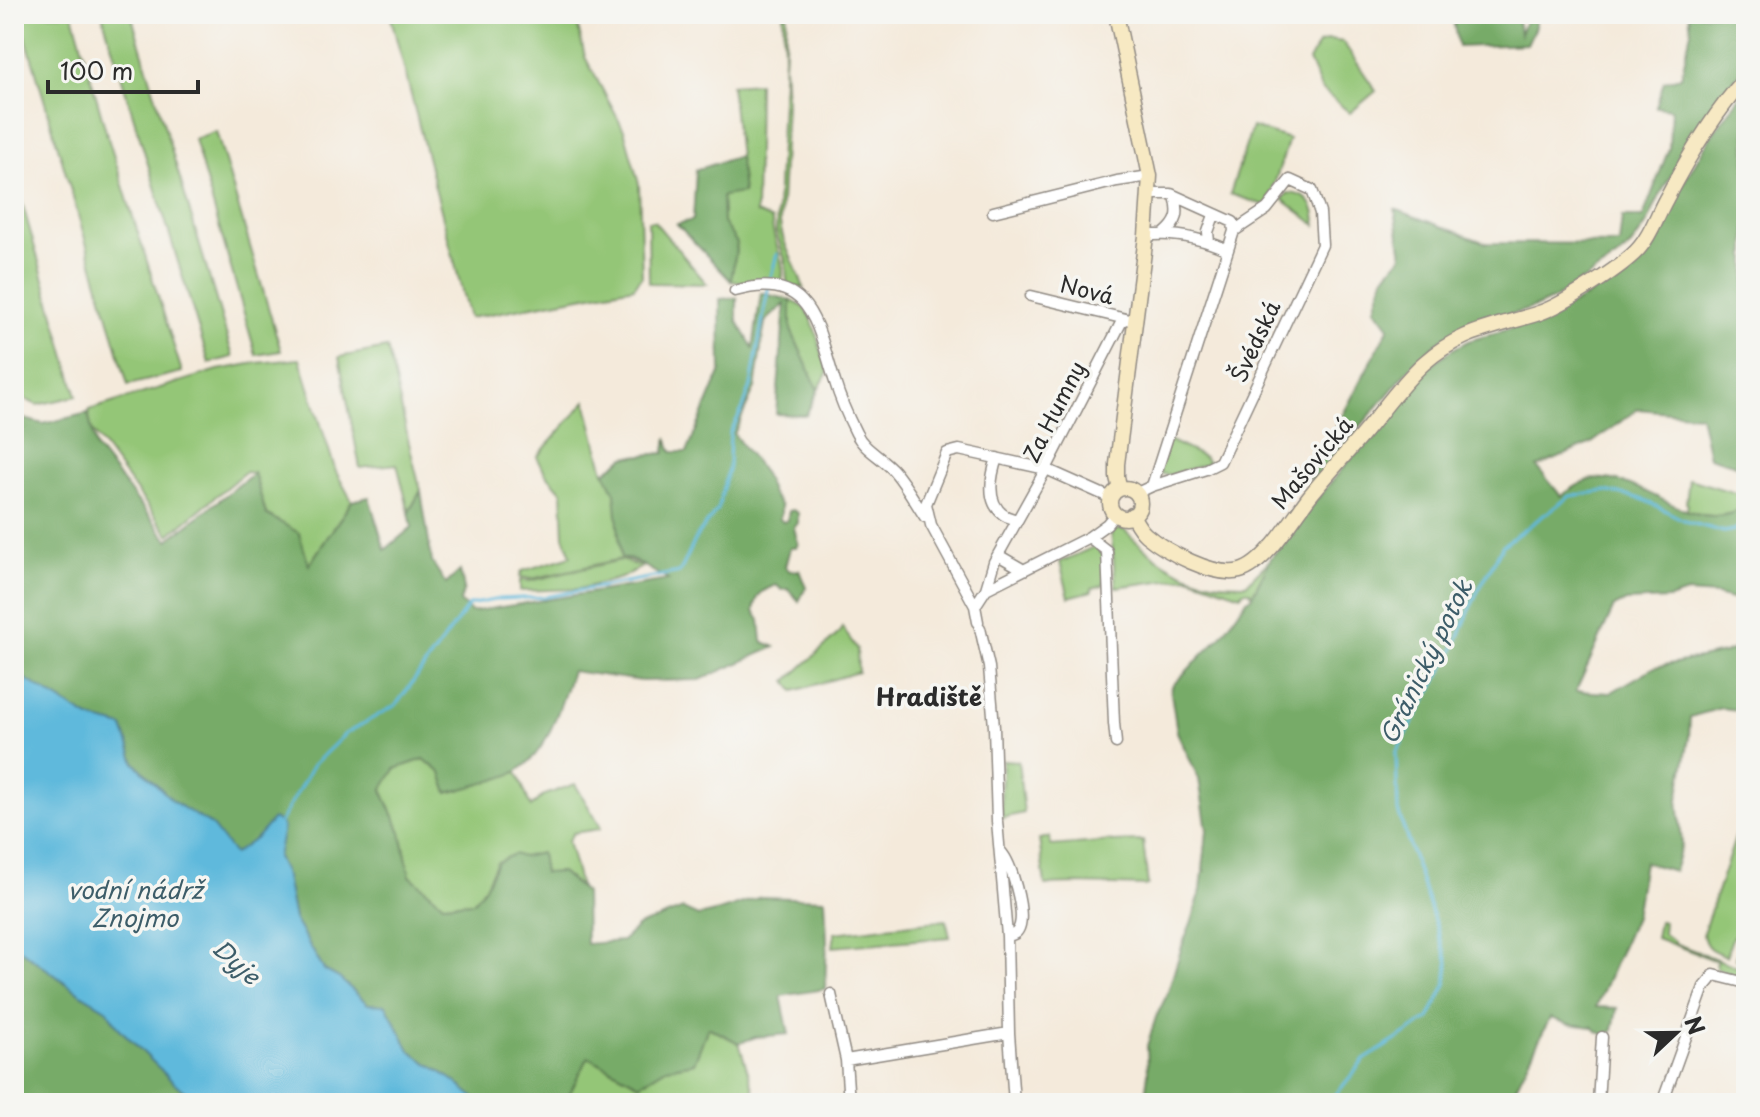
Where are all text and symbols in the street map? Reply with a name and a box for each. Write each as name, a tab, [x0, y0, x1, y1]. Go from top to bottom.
scale bar	[48, 44, 198, 94]
text: 100 m	[60, 52, 133, 88]
street label: Nová	[1056, 266, 1118, 312]
street label: Švédská	[1221, 294, 1287, 387]
street label: Za Humny	[1013, 355, 1093, 467]
street label: Mašovická	[1262, 408, 1360, 516]
water label: Gránický potok	[1370, 572, 1481, 749]
district label: Hradiště	[876, 678, 982, 714]
water label: vodní nádrž Znojmo	[68, 871, 207, 935]
water label: Dyje	[205, 930, 270, 993]
north arrow	[1636, 993, 1716, 1073]
text: N	[1677, 1011, 1714, 1039]

